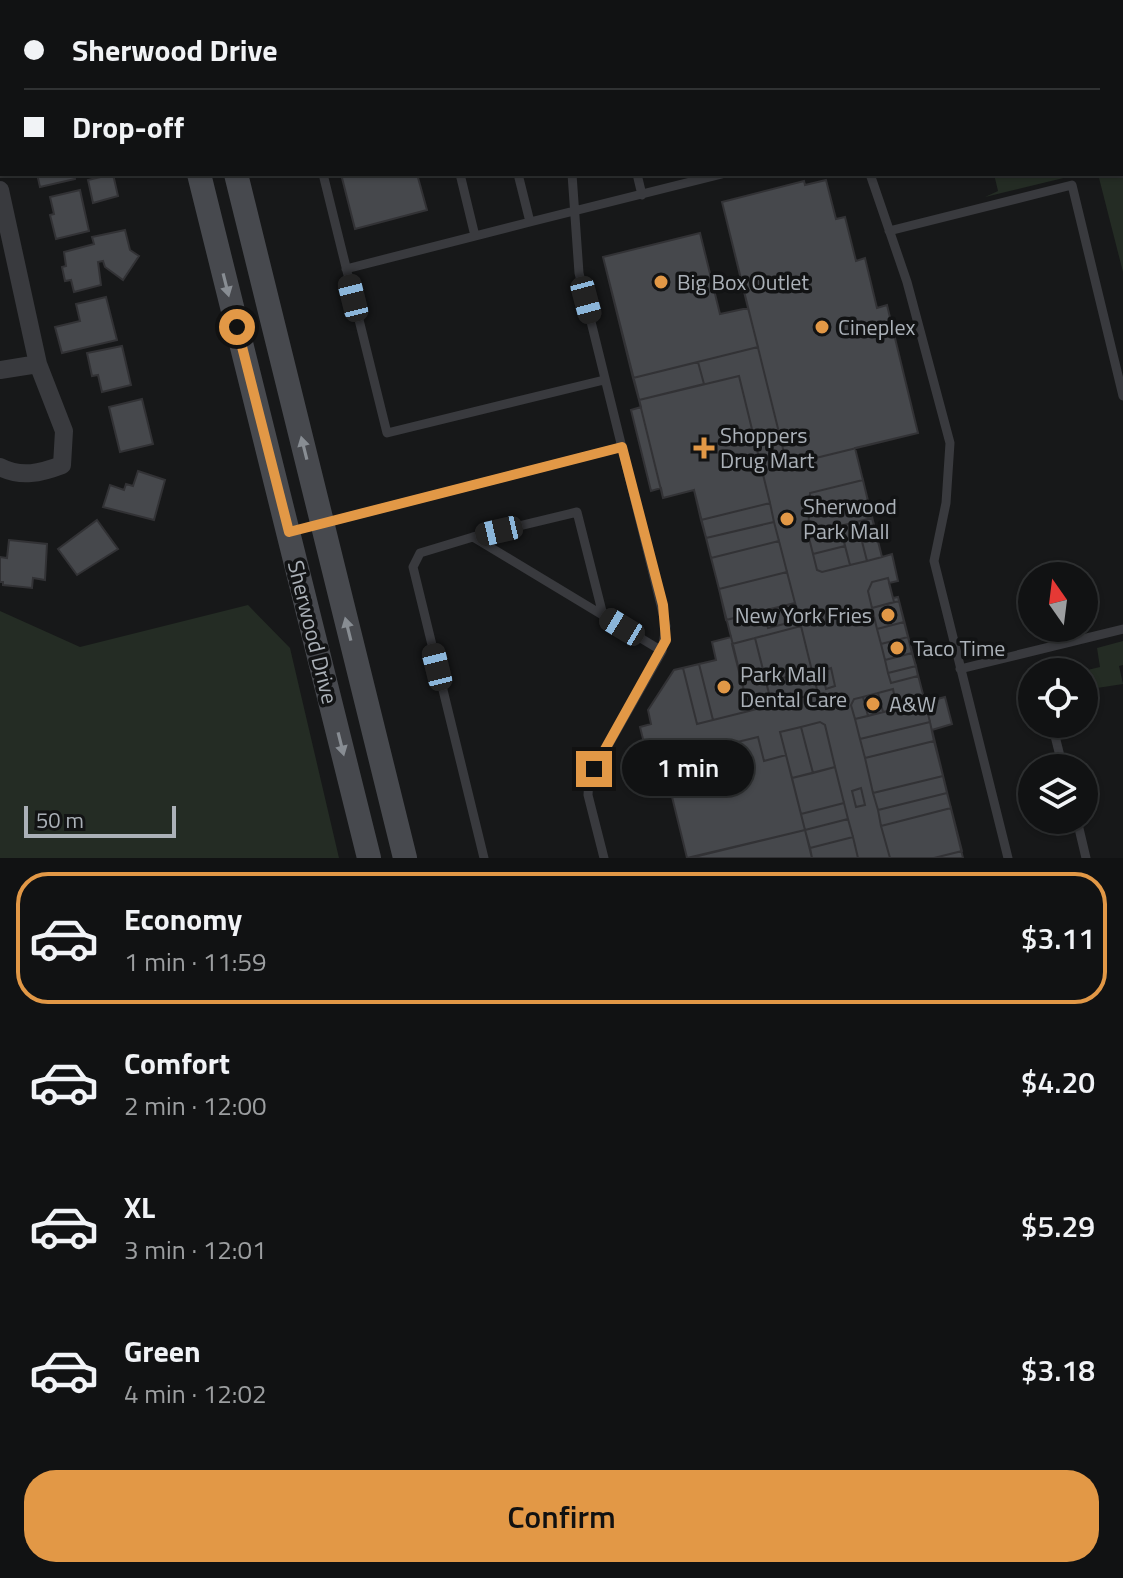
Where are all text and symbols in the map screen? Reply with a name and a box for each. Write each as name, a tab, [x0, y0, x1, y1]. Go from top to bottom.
text: Sherwood Drive	[72, 27, 278, 73]
text: Drop-off	[72, 104, 184, 150]
place label: Big Box Outlet	[677, 265, 809, 299]
one-way arrow	[221, 272, 233, 297]
car	[336, 272, 370, 324]
marker: Big Box Outlet	[652, 273, 670, 291]
car	[568, 274, 604, 326]
route start	[219, 309, 255, 345]
place label: Cineplex	[838, 310, 915, 344]
marker: Cineplex	[813, 318, 831, 336]
place label: Shoppers Drug Mart	[720, 418, 815, 477]
one-way arrow	[297, 436, 309, 461]
marker: Shoppers Drug Mart	[695, 439, 713, 457]
place label: Sherwood Park Mall	[803, 489, 897, 548]
marker: Sherwood Park Mall	[778, 510, 796, 528]
car	[473, 514, 525, 548]
street label: Sherwood Drive	[279, 557, 347, 707]
north arrow	[1018, 562, 1098, 642]
map controls	[1018, 562, 1098, 834]
place label: New York Fries	[735, 598, 872, 632]
car	[595, 604, 649, 650]
marker: New York Fries	[879, 606, 897, 624]
one-way arrow	[342, 616, 354, 641]
place label: Taco Time	[913, 631, 1005, 665]
marker: Taco Time	[888, 639, 906, 657]
car	[420, 641, 454, 693]
place label: Park Mall Dental Care	[740, 657, 847, 716]
button: locate	[1018, 658, 1098, 738]
marker: Park Mall Dental Care	[715, 678, 733, 696]
place label: A&W	[889, 687, 936, 721]
marker: A&W	[864, 695, 882, 713]
one-way arrow	[335, 731, 347, 756]
callout: 1 min	[622, 741, 754, 797]
text: 1 min	[657, 748, 719, 787]
route end	[576, 751, 612, 787]
button: layers	[1018, 754, 1098, 834]
scale bar	[24, 802, 176, 838]
text: 50 m	[36, 803, 84, 837]
text: Economy	[124, 896, 242, 942]
icon: car	[28, 902, 100, 974]
text: $3.11	[1021, 915, 1095, 961]
text: 1 min · 11:59	[124, 942, 267, 981]
text: Comfort	[124, 1040, 230, 1086]
icon: car	[28, 1046, 100, 1118]
text: $4.20	[1021, 1059, 1095, 1105]
text: 2 min · 12:00	[124, 1086, 267, 1125]
text: XL	[124, 1184, 155, 1230]
icon: car	[28, 1190, 100, 1262]
text: $5.29	[1021, 1203, 1095, 1249]
text: 3 min · 12:01	[124, 1230, 267, 1269]
text: Green	[124, 1328, 201, 1374]
icon: car	[28, 1334, 100, 1406]
text: $3.18	[1021, 1347, 1095, 1393]
text: 4 min · 12:02	[124, 1374, 267, 1413]
button: Confirm	[24, 1470, 1099, 1562]

